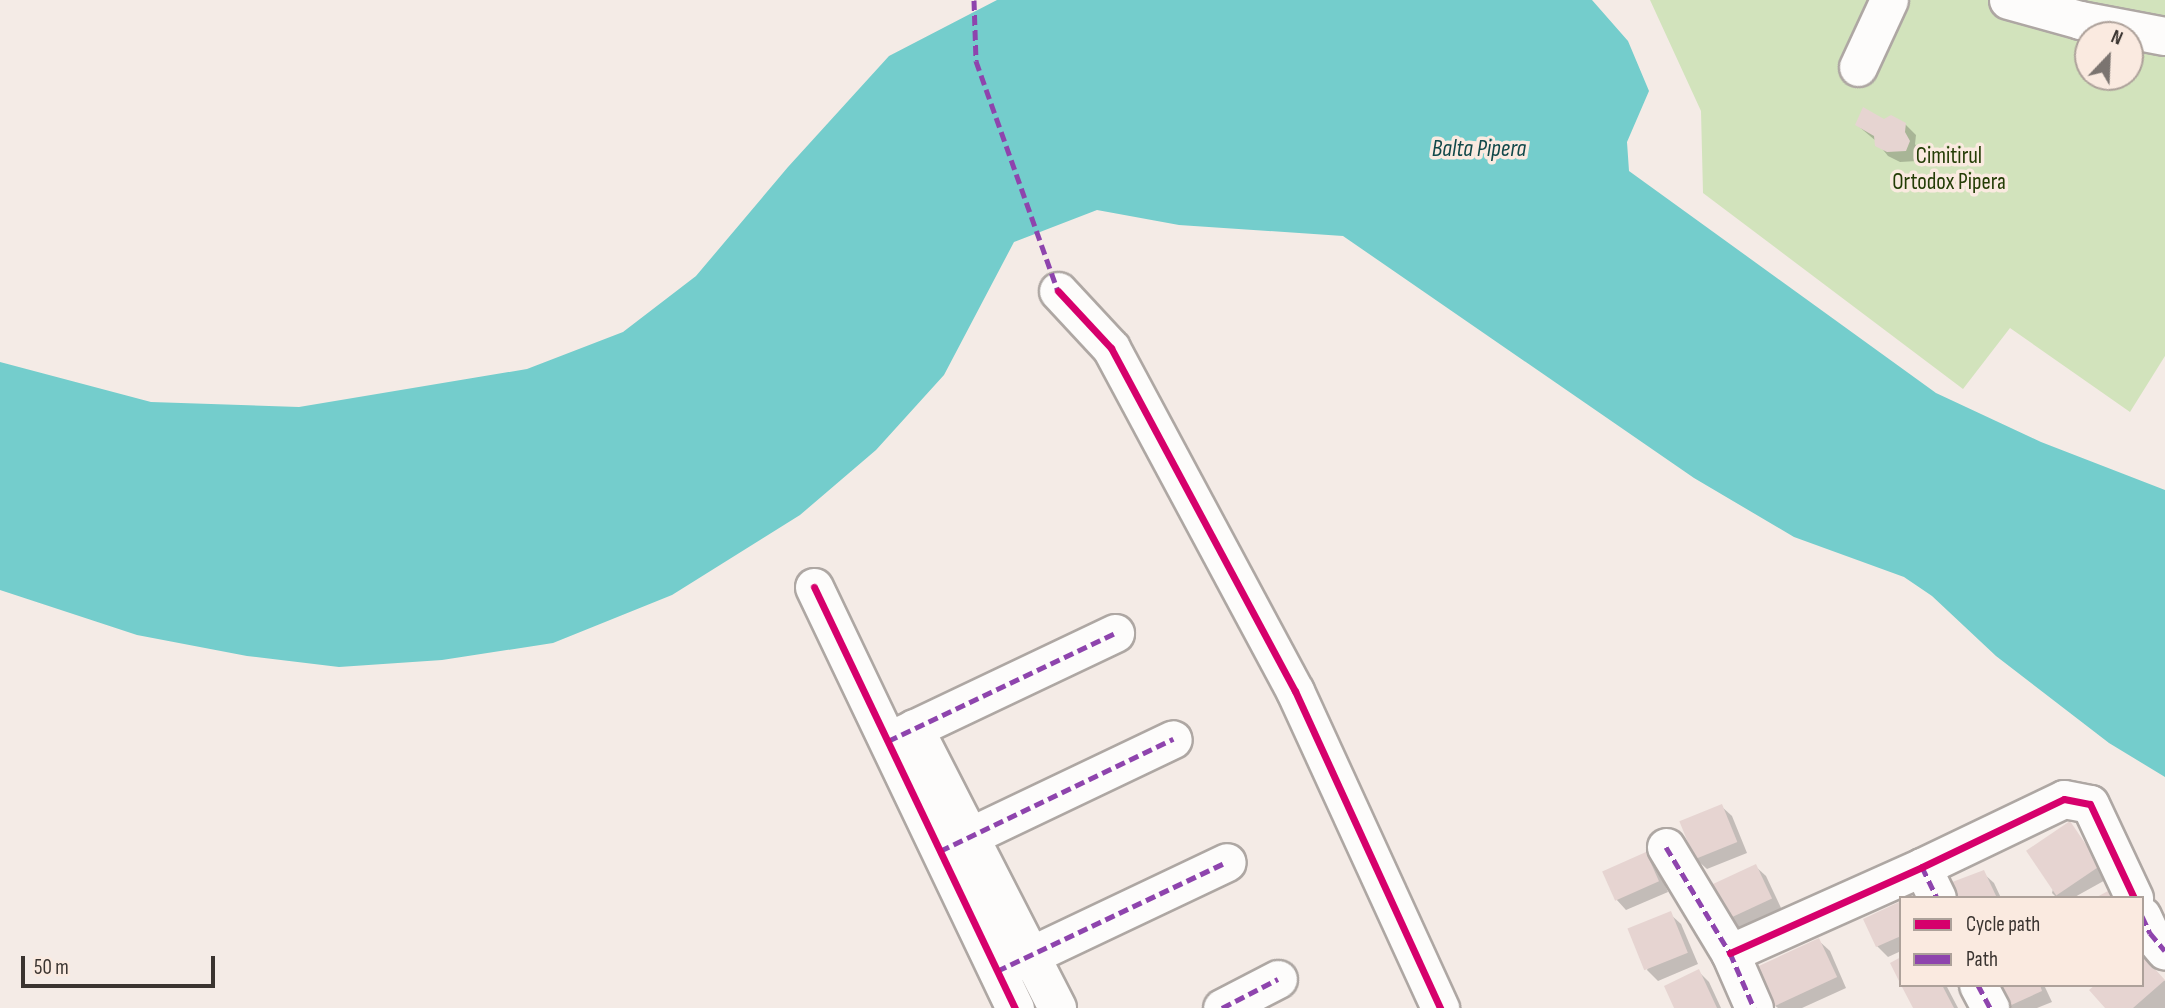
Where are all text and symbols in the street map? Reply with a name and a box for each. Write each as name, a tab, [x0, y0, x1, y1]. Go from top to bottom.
north arrow	[2074, 21, 2144, 91]
text: N	[2107, 25, 2126, 51]
water label: Balta Pipera	[1432, 135, 1526, 163]
park label: Cimitirul Ortodox Pipera	[1892, 142, 2006, 196]
legend	[1899, 896, 2144, 987]
text: Cycle path	[1966, 912, 2040, 937]
scale bar	[24, 942, 219, 986]
text: Path	[1966, 947, 1998, 972]
text: 50 m	[34, 955, 69, 980]

